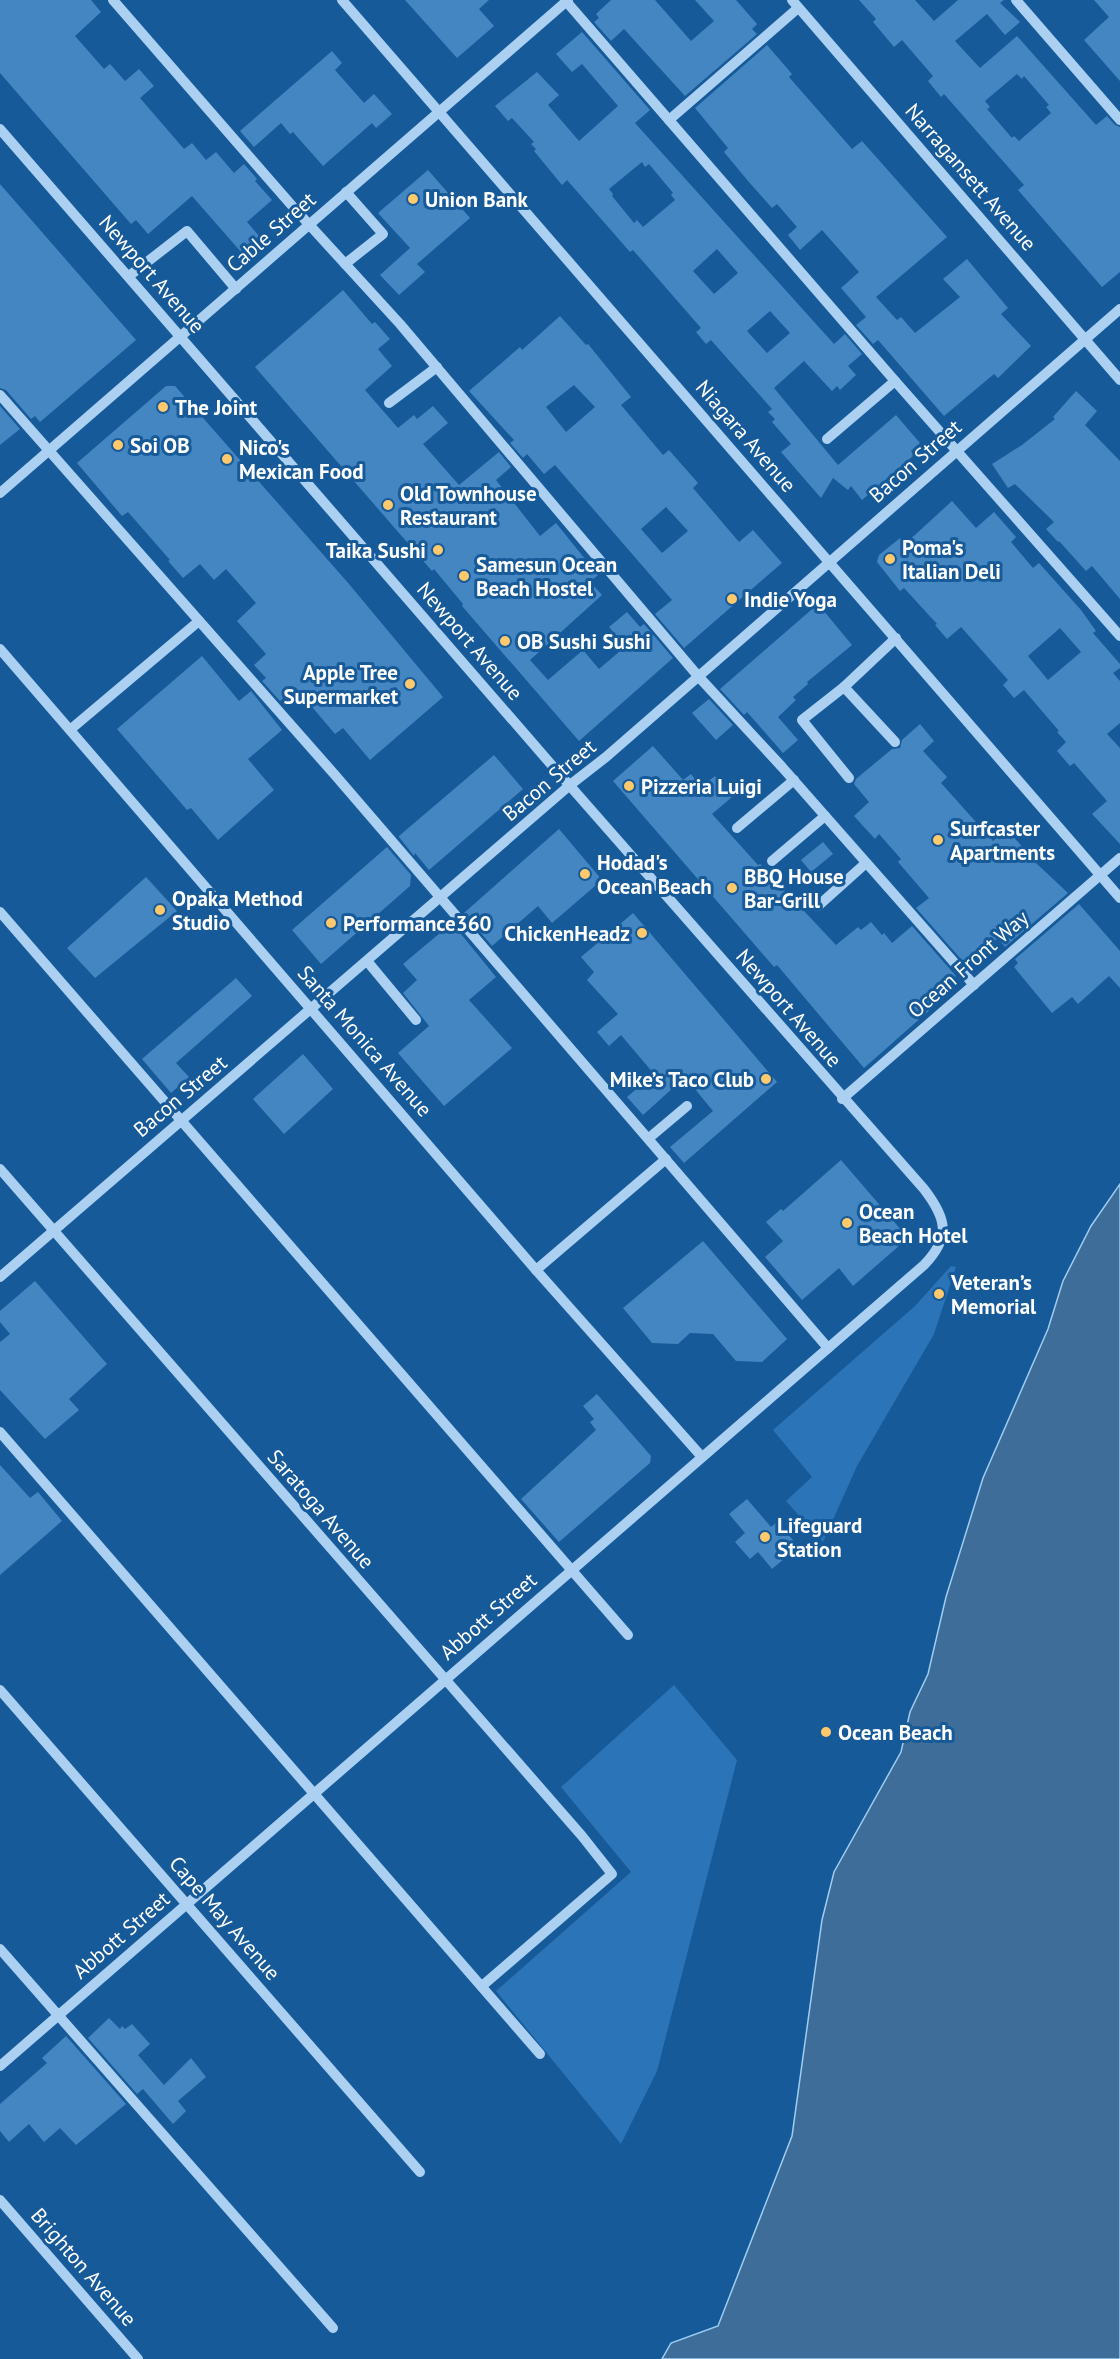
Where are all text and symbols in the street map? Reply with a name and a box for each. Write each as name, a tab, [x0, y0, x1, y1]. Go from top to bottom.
street label: Narragansett Avenue	[900, 98, 1042, 256]
street label: Cable Street	[221, 186, 321, 278]
place label: Union Bank	[425, 186, 529, 213]
marker: Union Bank	[406, 192, 420, 206]
street label: Newport Avenue	[93, 209, 211, 339]
street label: Niagara Avenue	[690, 374, 802, 498]
place label: The Joint	[175, 394, 258, 421]
marker: The Joint	[156, 400, 170, 414]
street label: Bacon Street	[863, 414, 967, 508]
place label: Soi OB	[130, 432, 190, 459]
place label: Nico's Mexican Food	[239, 434, 364, 485]
marker: Soi OB	[111, 438, 125, 452]
marker: Nico's Mexican Food	[220, 452, 234, 466]
place label: Old Townhouse Restaurant	[400, 480, 537, 531]
marker: Old Townhouse Restaurant	[381, 498, 395, 512]
place label: Poma's Italian Deli	[902, 534, 1001, 585]
place label: Taika Sushi	[326, 537, 426, 564]
marker: Taika Sushi	[431, 543, 445, 557]
place label: Samesun Ocean Beach Hostel	[476, 551, 617, 602]
marker: Poma's Italian Deli	[883, 552, 897, 566]
marker: Samesun Ocean Beach Hostel	[457, 569, 471, 583]
street label: Newport Avenue	[411, 576, 529, 706]
place label: Indie Yoga	[744, 586, 837, 613]
marker: Indie Yoga	[725, 592, 739, 606]
place label: OB Sushi Sushi	[517, 628, 651, 655]
marker: OB Sushi Sushi	[498, 634, 512, 648]
place label: Apple Tree Supermarket	[283, 659, 399, 710]
marker: Apple Tree Supermarket	[403, 677, 417, 691]
street label: Bacon Street	[497, 733, 601, 827]
place label: Pizzeria Luigi	[641, 773, 762, 800]
marker: Pizzeria Luigi	[622, 779, 636, 793]
place label: Surfcaster Apartments	[950, 815, 1055, 866]
marker: Surfcaster Apartments	[931, 833, 945, 847]
place label: Hodad's Ocean Beach	[597, 849, 712, 900]
place label: BBQ House Bar-Grill	[744, 863, 844, 914]
marker: Hodad's Ocean Beach	[578, 867, 592, 881]
marker: BBQ House Bar-Grill	[725, 881, 739, 895]
place label: Opaka Method Studio	[172, 885, 303, 936]
marker: Opaka Method Studio	[153, 903, 167, 917]
street label: Ocean Front Way	[902, 904, 1034, 1024]
place label: Performance360	[343, 910, 492, 937]
marker: Performance360	[324, 916, 338, 930]
place label: ChickenHeadz	[504, 920, 630, 947]
marker: ChickenHeadz	[635, 926, 649, 940]
street label: Newport Avenue	[730, 943, 848, 1073]
street label: Santa Monica Avenue	[292, 960, 438, 1122]
street label: Bacon Street	[128, 1049, 232, 1143]
place label: Mike’s Taco Club	[610, 1066, 754, 1093]
marker: Mike’s Taco Club	[759, 1072, 773, 1086]
place label: Ocean Beach Hotel	[859, 1198, 968, 1249]
marker: Ocean Beach Hotel	[840, 1216, 854, 1230]
place label: Veteran’s Memorial	[950, 1269, 1037, 1320]
marker: Veteran’s Memorial	[932, 1287, 946, 1301]
street label: Saratoga Avenue	[262, 1444, 380, 1574]
place label: Lifeguard Station	[777, 1512, 862, 1563]
marker: Lifeguard Station	[758, 1530, 772, 1544]
street label: Abbott Street	[434, 1567, 542, 1665]
place label: Ocean Beach	[838, 1719, 953, 1746]
marker: Ocean Beach	[819, 1725, 833, 1739]
street label: Cape May Avenue	[164, 1850, 286, 1986]
street label: Abbott Street	[67, 1886, 175, 1984]
street label: Brighton Avenue	[25, 2202, 143, 2332]

